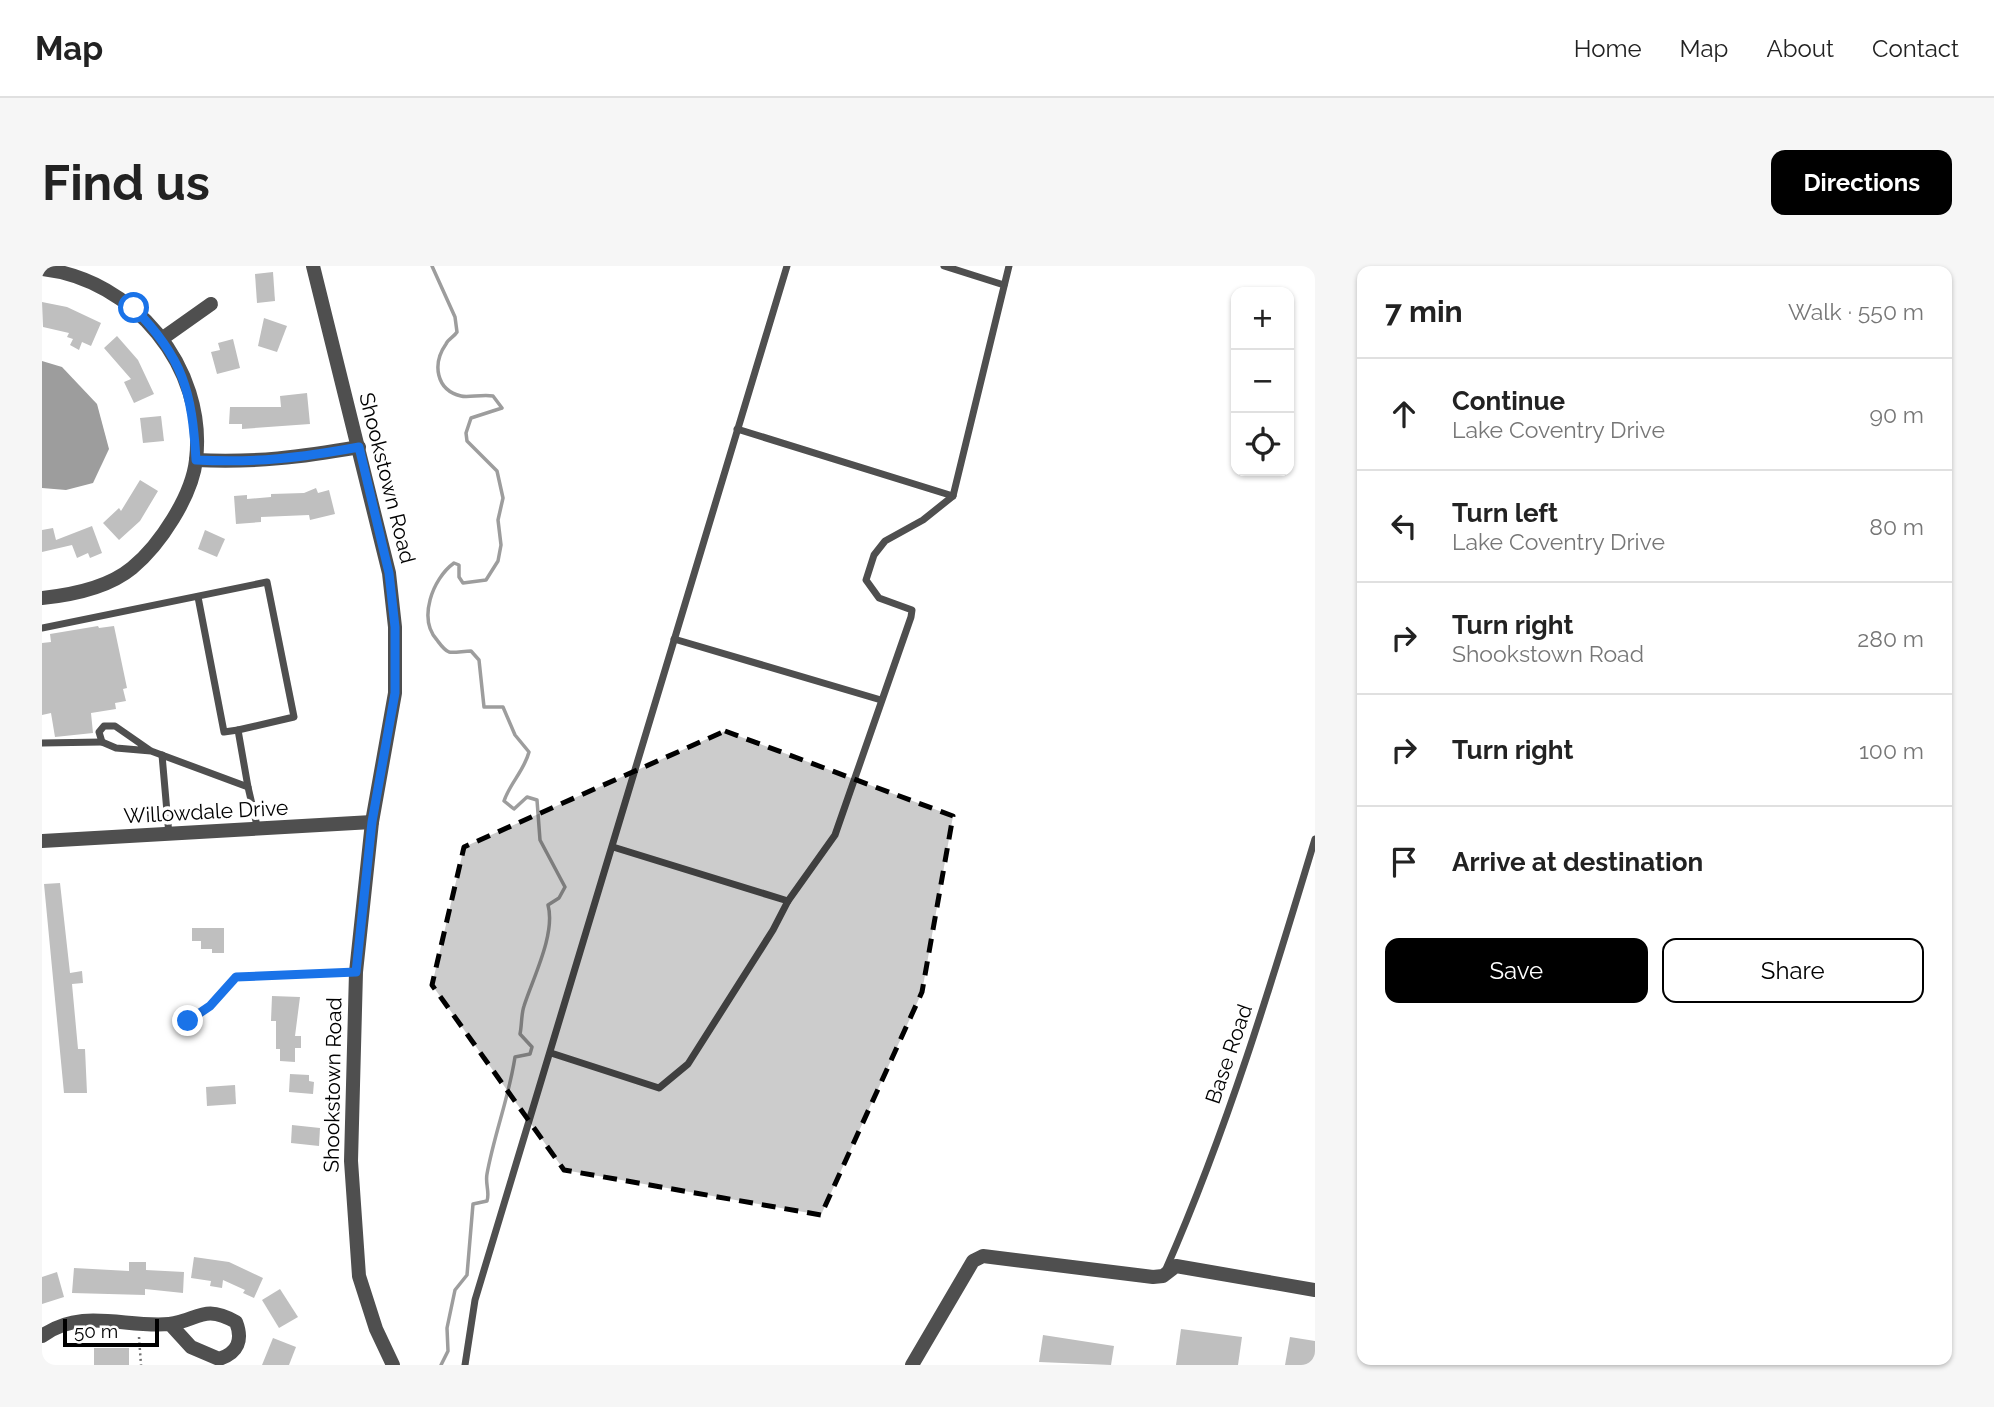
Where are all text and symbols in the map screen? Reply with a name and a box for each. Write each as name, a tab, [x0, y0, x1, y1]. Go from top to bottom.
text: Map	[35, 29, 103, 68]
text: Home	[1574, 34, 1642, 63]
text: Map	[1680, 34, 1728, 63]
text: About	[1766, 34, 1834, 63]
text: Contact	[1872, 34, 1959, 63]
button: Directions	[1771, 150, 1952, 215]
text: Find us	[42, 154, 210, 211]
map controls	[1231, 287, 1294, 476]
button: +	[1231, 287, 1294, 350]
route start	[118, 292, 149, 323]
text: 7 min	[1385, 294, 1463, 329]
text: Walk · 550 m	[1788, 298, 1924, 325]
button: −	[1231, 350, 1294, 413]
text: Continue	[1452, 386, 1565, 416]
street label: Shookstown Road	[354, 390, 421, 566]
icon: ahead	[1385, 395, 1423, 433]
text: 90 m	[1869, 401, 1924, 428]
button: locate	[1231, 413, 1294, 476]
text: Lake Coventry Drive	[1452, 416, 1665, 443]
text: Turn left	[1452, 498, 1558, 528]
icon: left	[1385, 507, 1423, 545]
text: 80 m	[1869, 513, 1924, 540]
text: Lake Coventry Drive	[1452, 528, 1665, 555]
text: Turn right	[1452, 610, 1573, 640]
icon: right	[1385, 619, 1423, 657]
text: 280 m	[1857, 625, 1924, 652]
text: Shookstown Road	[1452, 640, 1644, 667]
icon: right	[1385, 731, 1423, 769]
text: Turn right	[1452, 735, 1573, 765]
text: 100 m	[1859, 737, 1924, 764]
street label: Willowdale Drive	[123, 795, 289, 828]
icon: arrive	[1385, 843, 1423, 881]
text: Arrive at destination	[1452, 847, 1703, 877]
button: Save	[1385, 938, 1648, 1003]
button: Share	[1662, 938, 1924, 1003]
street label: Shookstown Road	[318, 997, 347, 1173]
street label: Base Road	[1200, 1001, 1257, 1107]
route end	[172, 1005, 203, 1036]
scale bar	[63, 1316, 159, 1348]
text: 50 m	[74, 1320, 118, 1342]

